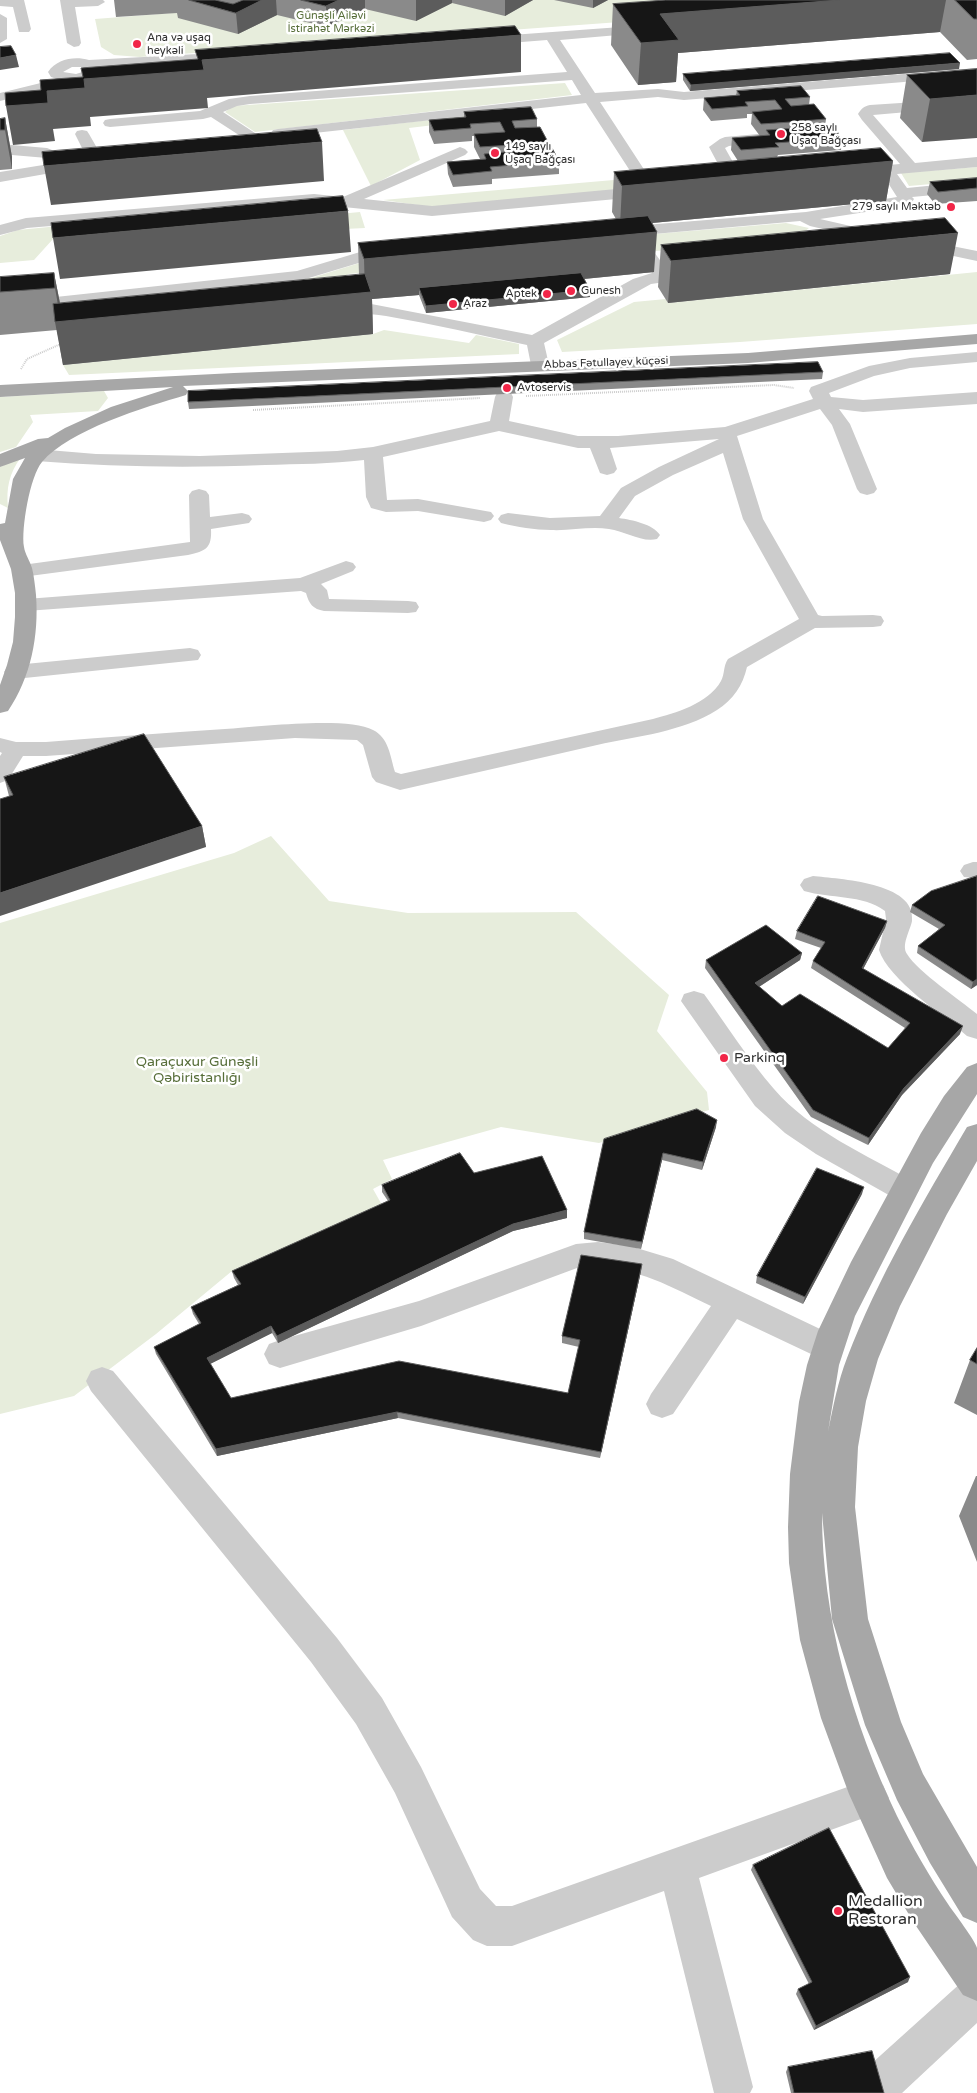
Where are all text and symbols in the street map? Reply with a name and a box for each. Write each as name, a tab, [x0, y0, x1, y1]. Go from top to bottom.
park label: Günəşli Ailəvi İstirahət Mərkəzi	[288, 9, 374, 35]
place label: Ana və uşaq heykəli	[147, 31, 211, 57]
marker: Ana və uşaq heykəli	[131, 38, 143, 50]
place label: 258 saylı Uşaq Bağçası	[791, 121, 861, 147]
marker: 258 saylı Uşaq Bağçası	[775, 128, 787, 140]
place label: 149 saylı Uşaq Bağçası	[505, 140, 575, 166]
marker: 149 saylı Uşaq Bağçası	[489, 147, 501, 159]
place label: 279 saylı Məktəb	[852, 200, 941, 214]
marker: 279 saylı Məktəb	[945, 201, 957, 213]
place label: Gunesh	[581, 284, 621, 298]
marker: Gunesh	[565, 285, 577, 297]
place label: Aptek	[506, 287, 537, 301]
marker: Aptek	[541, 288, 553, 300]
place label: Araz	[463, 297, 487, 311]
marker: Araz	[447, 298, 459, 310]
street label: Abbas Fətullayev küçəsi	[543, 354, 669, 372]
place label: Avtoservis	[517, 381, 571, 395]
marker: Avtoservis	[501, 382, 513, 394]
place label: Parkinq	[734, 1050, 785, 1066]
marker: Parkinq	[718, 1052, 730, 1064]
park label: Qaraçuxur Günəşli Qəbiristanlığı	[136, 1054, 258, 1086]
place label: Medallion Restoran	[848, 1892, 923, 1930]
marker: Medallion Restoran	[832, 1905, 844, 1917]

